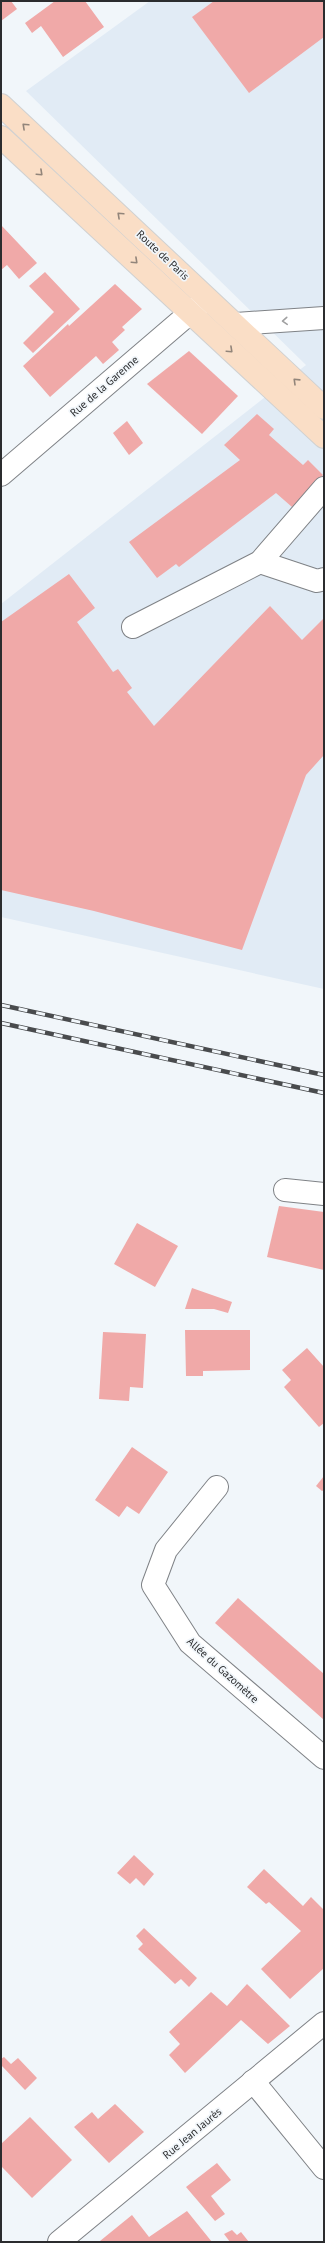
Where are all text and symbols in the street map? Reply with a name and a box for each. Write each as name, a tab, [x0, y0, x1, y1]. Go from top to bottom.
one-way arrow	[22, 124, 30, 131]
one-way arrow	[35, 168, 43, 176]
one-way arrow	[117, 212, 125, 220]
street label: Route de Paris	[134, 227, 193, 283]
one-way arrow	[130, 257, 138, 264]
one-way arrow	[282, 316, 288, 325]
one-way arrow	[225, 345, 233, 353]
street label: Rue de la Garenne	[67, 352, 141, 420]
one-way arrow	[293, 378, 301, 386]
street label: Allée du Gazomètre	[184, 1634, 262, 1706]
street label: Rue Jean Jaurès	[160, 2104, 225, 2162]

